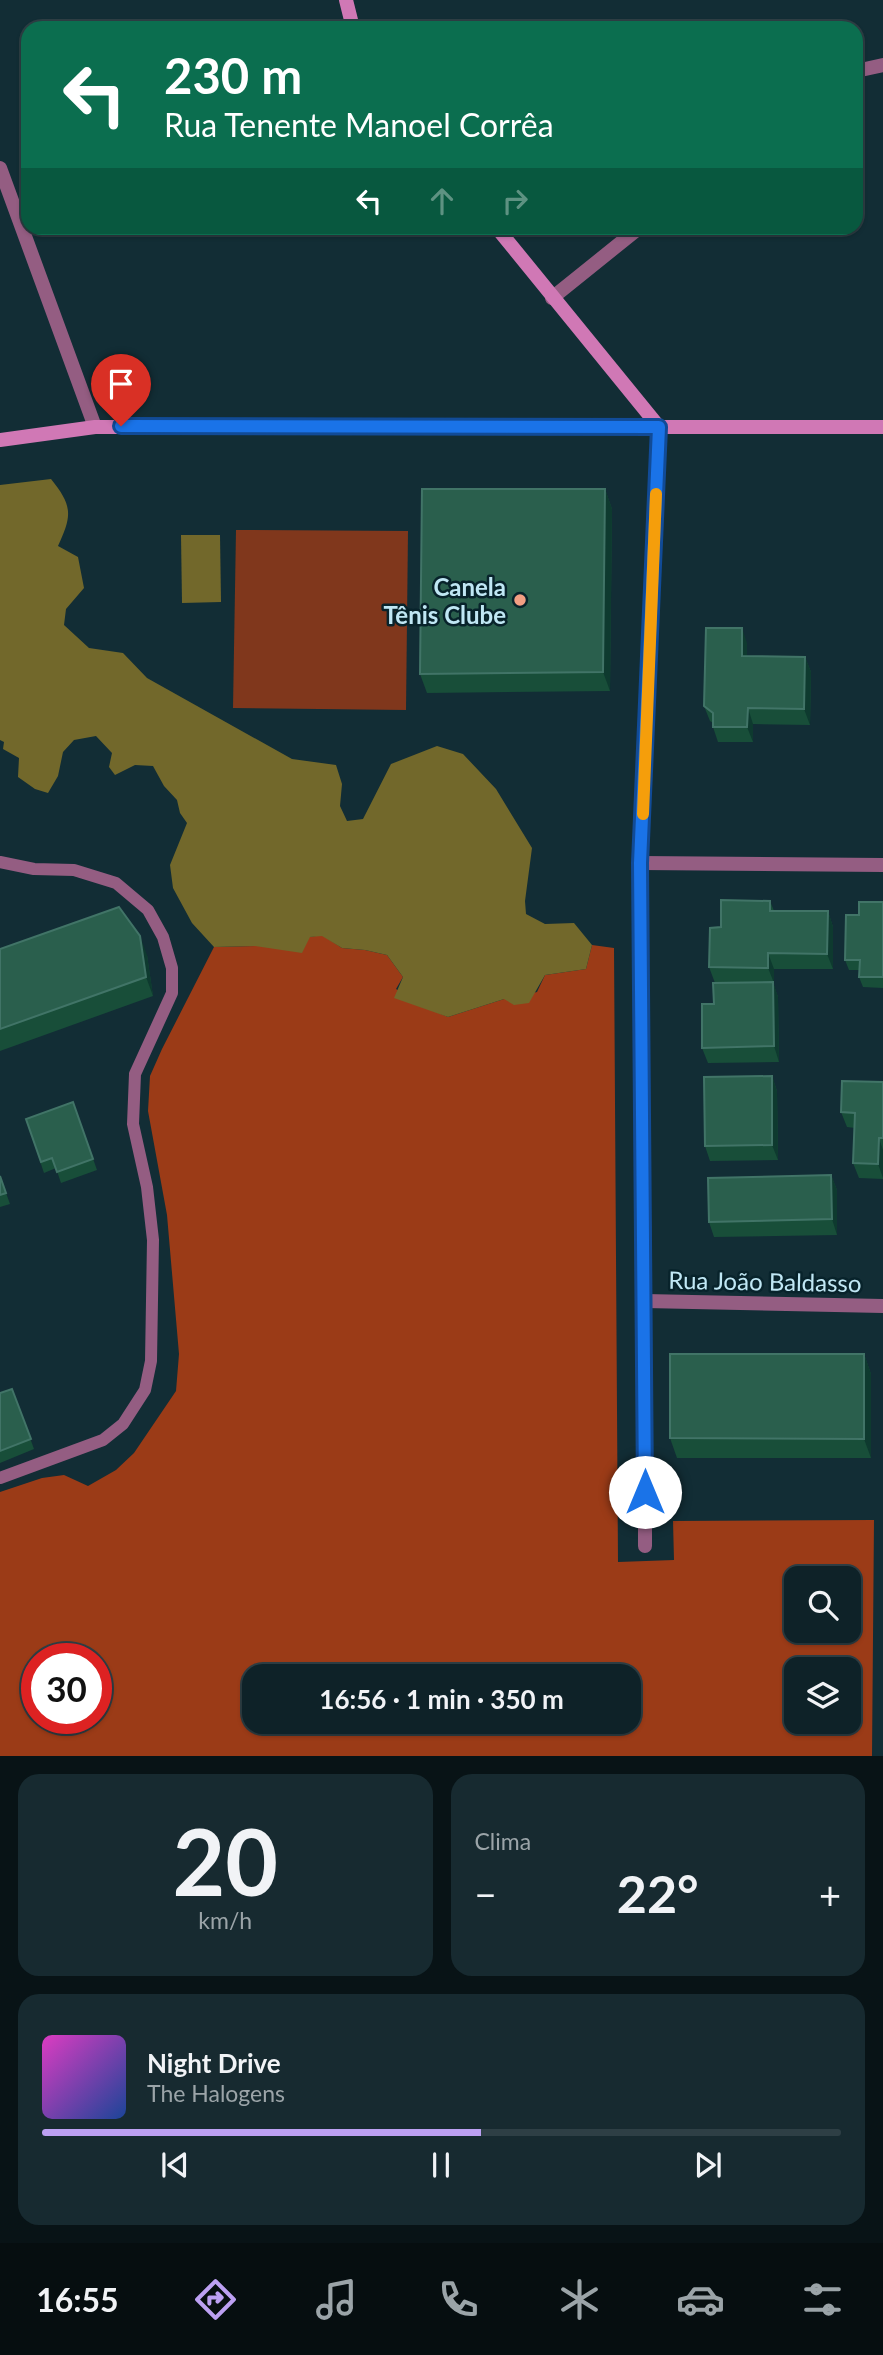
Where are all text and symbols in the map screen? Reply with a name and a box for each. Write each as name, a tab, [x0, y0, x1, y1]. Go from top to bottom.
text: 230 m	[164, 46, 302, 104]
icon: left	[49, 49, 140, 140]
text: Rua Tenente Manoel Corrêa	[164, 105, 554, 144]
icon: left	[350, 182, 388, 220]
icon: ahead	[423, 182, 461, 220]
icon: right	[496, 182, 534, 220]
pin	[91, 354, 151, 426]
icon: arrive	[102, 365, 140, 403]
place label: Canela Tênis Clube	[383, 572, 506, 629]
marker: Canela Tênis Clube	[512, 592, 528, 608]
street label: Rua João Baldasso	[668, 1265, 862, 1297]
position arrow	[608, 1455, 682, 1529]
map controls	[784, 1566, 861, 1734]
button: search	[784, 1566, 861, 1643]
speed limit sign: 30	[21, 1643, 112, 1734]
button: layers	[784, 1657, 861, 1734]
text: 16:56 · 1 min · 350 m	[319, 1683, 564, 1715]
text: 20	[172, 1806, 278, 1915]
text: Clima	[475, 1827, 531, 1855]
text: 22°	[617, 1862, 699, 1924]
text: −	[475, 1871, 497, 1917]
text: +	[819, 1871, 841, 1917]
text: km/h	[198, 1906, 252, 1934]
text: Night Drive	[147, 2047, 281, 2079]
text: The Halogens	[147, 2079, 285, 2107]
icon: previous	[156, 2146, 194, 2184]
icon: pause	[422, 2146, 460, 2184]
icon: next	[689, 2146, 727, 2184]
icon: directions	[191, 2275, 240, 2324]
icon: music	[312, 2275, 361, 2324]
icon: phone	[434, 2275, 483, 2324]
icon: climate	[555, 2275, 604, 2324]
icon: car	[676, 2275, 725, 2324]
icon: filters	[798, 2275, 847, 2324]
text: 16:55	[36, 2280, 119, 2319]

